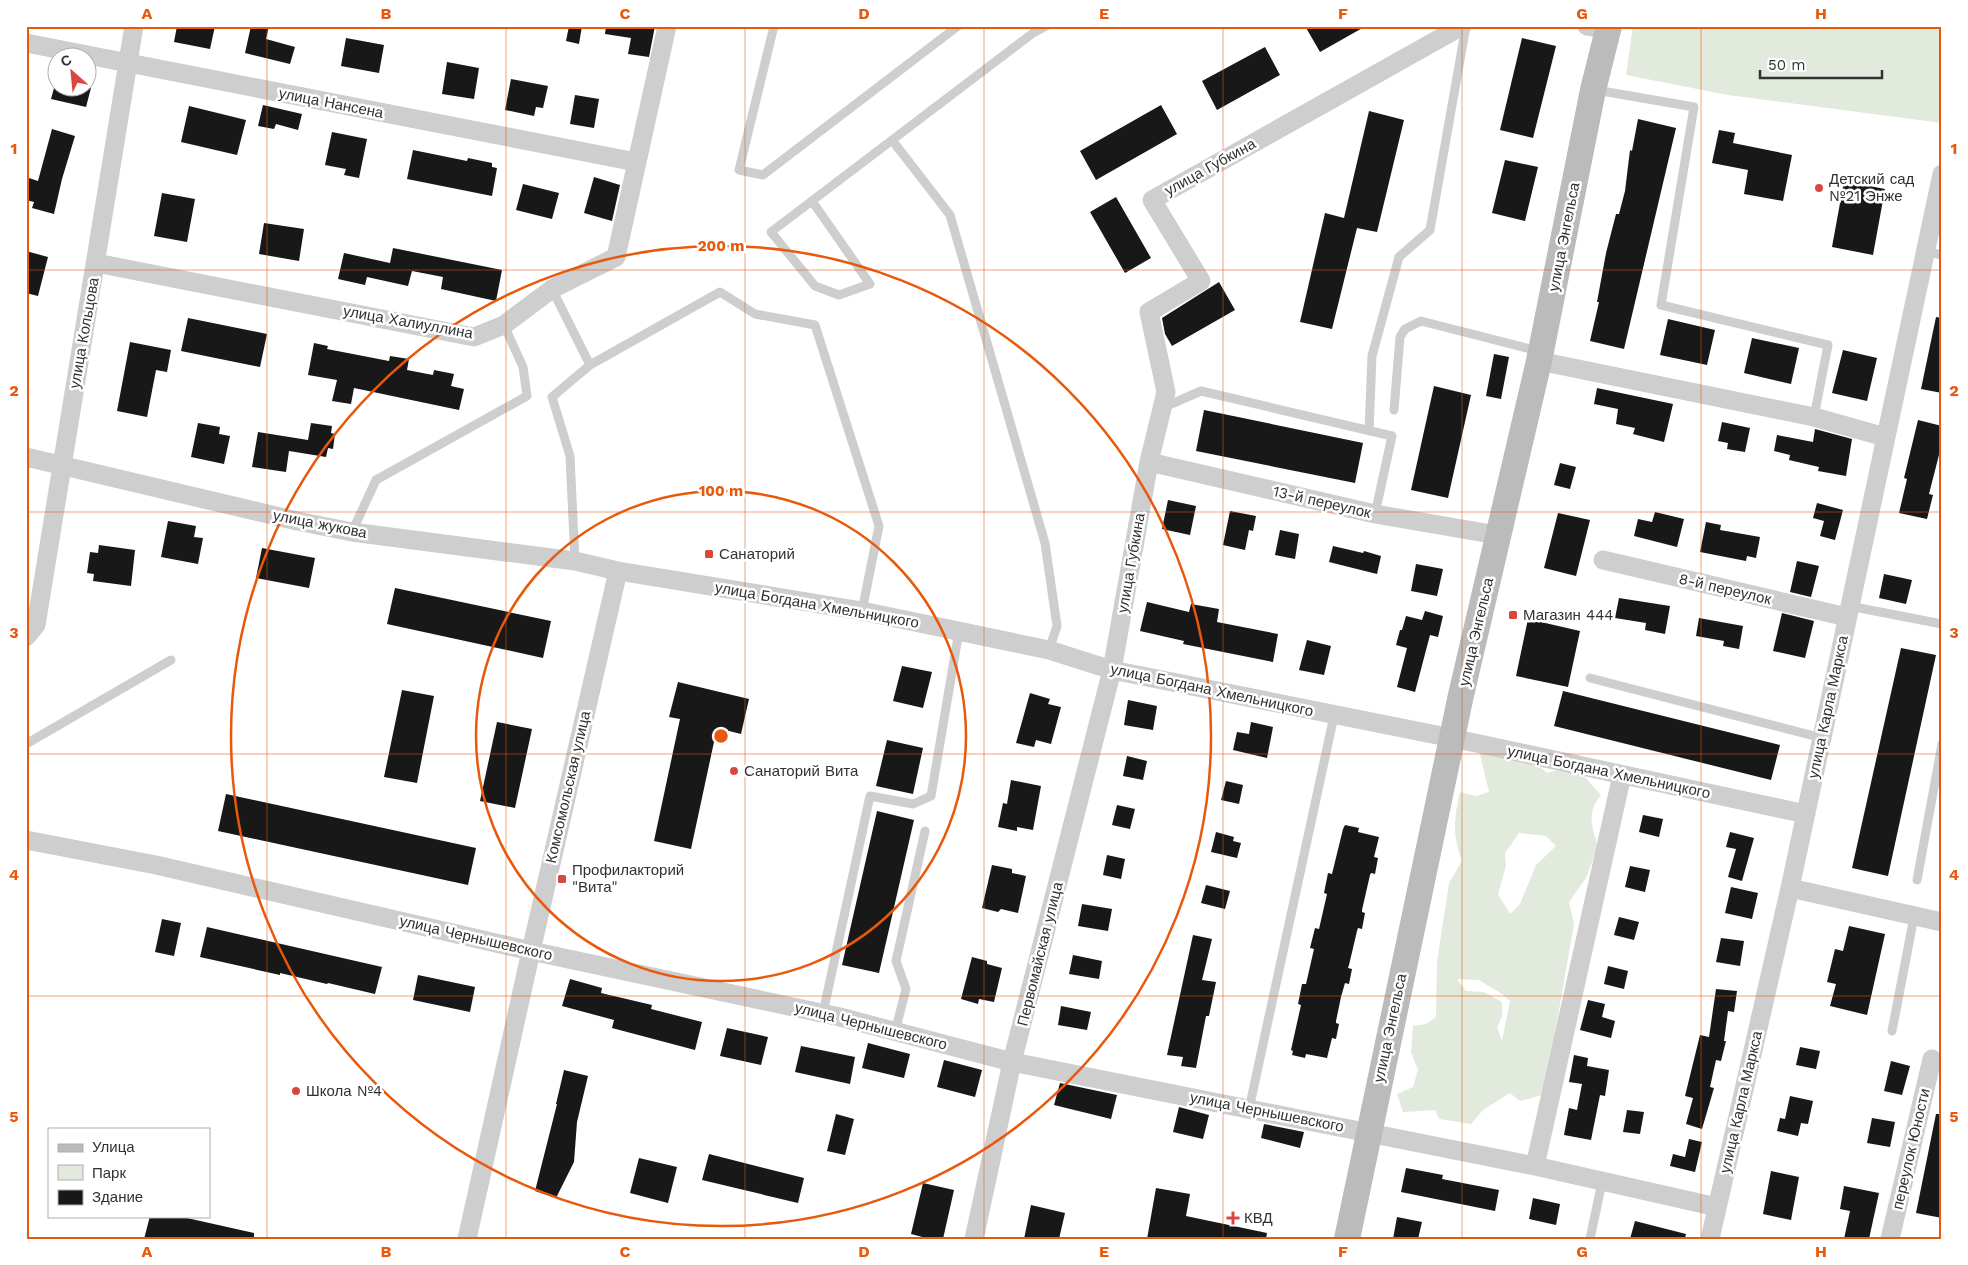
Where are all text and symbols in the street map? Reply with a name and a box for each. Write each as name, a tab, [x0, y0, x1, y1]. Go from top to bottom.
text: A	[142, 4, 153, 23]
text: B	[381, 4, 392, 23]
text: C	[620, 4, 631, 23]
text: D	[858, 4, 870, 23]
text: E	[1099, 4, 1109, 23]
text: F	[1338, 4, 1348, 23]
text: G	[1576, 4, 1588, 23]
text: H	[1815, 4, 1827, 23]
north arrow	[48, 48, 98, 98]
scale bar	[1760, 48, 1883, 80]
text: С	[58, 51, 74, 70]
text: 50 m	[1768, 56, 1805, 74]
street label: улица Нансена	[277, 84, 386, 122]
street label: улица Губкина	[1161, 134, 1259, 199]
text: 1	[11, 139, 17, 158]
text: 1	[1951, 139, 1957, 158]
place label: Детский сад №21 Энже	[1829, 170, 1914, 205]
street label: улица Энгельса	[1545, 180, 1584, 293]
marker: Детский сад №21 Энже	[1813, 182, 1825, 194]
text: 200 m	[698, 237, 744, 255]
street label: улица Кольцова	[65, 275, 103, 390]
street label: улица Халиуллина	[342, 302, 475, 342]
text: 2	[9, 381, 19, 400]
text: 2	[1949, 381, 1959, 400]
text: 100 m	[699, 482, 743, 500]
street label: 13-й переулок	[1271, 482, 1373, 522]
street label: улица жукова	[272, 506, 369, 542]
street label: улица Губкина	[1113, 511, 1149, 614]
place label: Санаторий	[719, 545, 795, 563]
marker: Санаторий	[703, 548, 715, 560]
street label: 8-й переулок	[1677, 570, 1773, 608]
street label: улица Энгельса	[1455, 575, 1497, 688]
street label: улица Богдана Хмельницкого	[714, 578, 920, 632]
place label: Магазин 444	[1523, 606, 1613, 624]
marker: Магазин 444	[1507, 609, 1519, 621]
text: 3	[9, 623, 19, 642]
text: 3	[1949, 623, 1959, 642]
street label: улица Карла Маркса	[1804, 633, 1852, 780]
street label: улица Богдана Хмельницкого	[1109, 660, 1315, 720]
street label: Комсомольская улица	[542, 709, 594, 865]
centre of rings	[712, 727, 730, 745]
street label: улица Богдана Хмельницкого	[1506, 742, 1712, 802]
place label: Санаторий Вита	[744, 762, 859, 780]
marker: Санаторий Вита	[728, 765, 740, 777]
place label: Профилакторий "Вита"	[572, 861, 684, 896]
text: 4	[9, 865, 19, 884]
text: 4	[1949, 865, 1959, 884]
marker: Профилакторий "Вита"	[556, 873, 568, 885]
street label: Первомайская улица	[1013, 879, 1067, 1028]
street label: улица Чернышевского	[398, 912, 554, 964]
street label: улица Энгельса	[1370, 971, 1410, 1084]
street label: улица Чернышевского	[793, 998, 949, 1054]
street label: улица Карла Маркса	[1716, 1029, 1766, 1175]
place label: Школа №4	[306, 1082, 382, 1100]
marker: Школа №4	[290, 1085, 302, 1097]
street label: переулок Юности	[1888, 1087, 1934, 1211]
street label: улица Чернышевского	[1189, 1088, 1345, 1136]
text: 5	[9, 1107, 19, 1126]
text: 5	[1949, 1107, 1959, 1126]
legend	[48, 1128, 210, 1218]
text: Улица	[92, 1138, 135, 1156]
text: Парк	[92, 1164, 126, 1182]
text: Здание	[92, 1188, 143, 1206]
place label: КВД	[1244, 1209, 1273, 1227]
marker: КВД	[1226, 1211, 1240, 1225]
text: A	[142, 1242, 153, 1261]
text: B	[381, 1242, 392, 1261]
text: C	[620, 1242, 631, 1261]
text: D	[858, 1242, 870, 1261]
text: E	[1099, 1242, 1109, 1261]
text: F	[1338, 1242, 1348, 1261]
text: G	[1576, 1242, 1588, 1261]
text: H	[1815, 1242, 1827, 1261]

